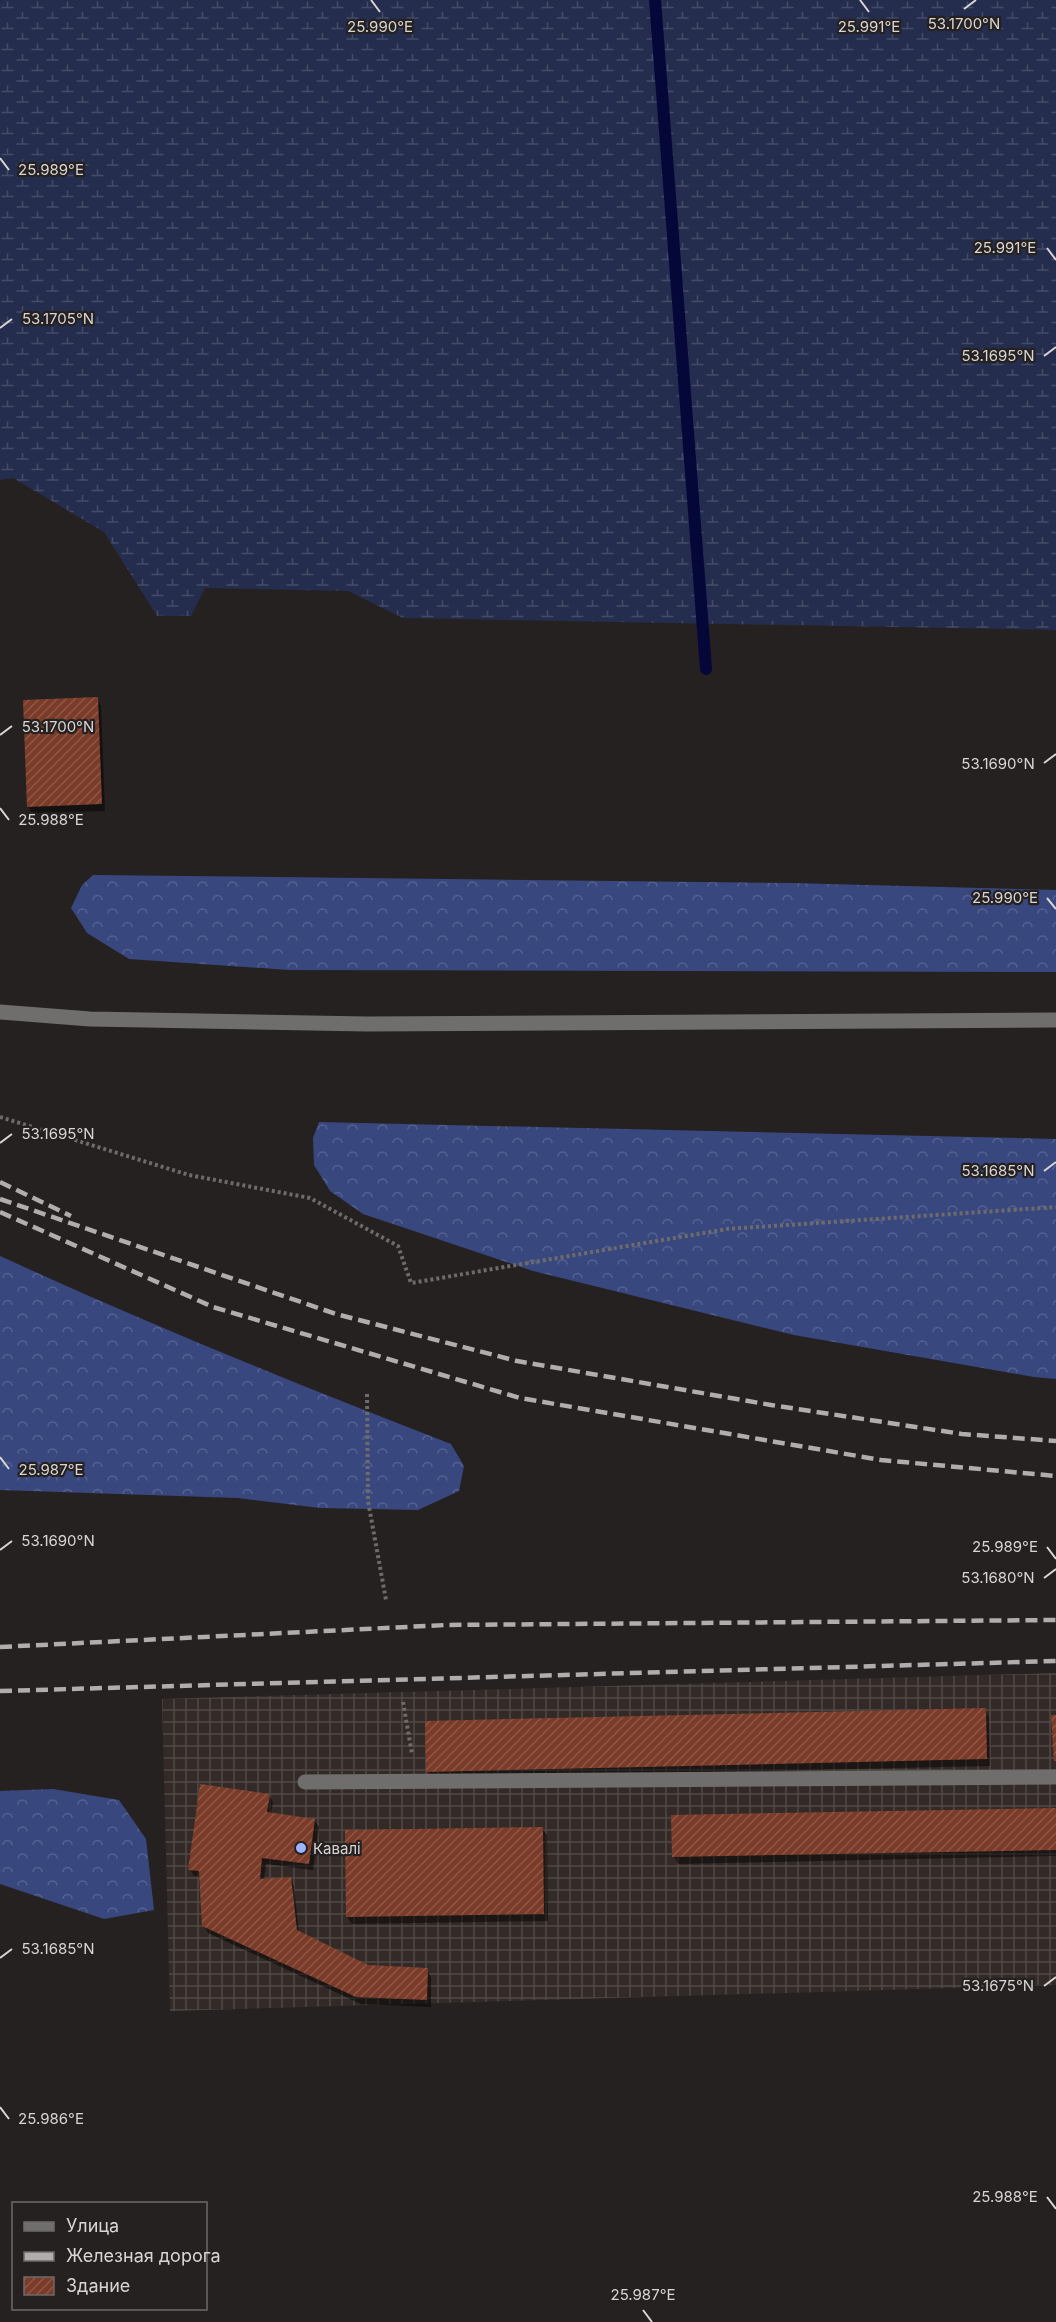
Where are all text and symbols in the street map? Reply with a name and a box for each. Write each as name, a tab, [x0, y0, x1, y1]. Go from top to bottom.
text: 53.1700°N	[928, 14, 1000, 33]
text: 25.990°E	[347, 17, 413, 36]
text: 25.991°E	[838, 17, 900, 36]
text: 25.989°E	[18, 160, 84, 179]
text: 25.991°E	[974, 238, 1036, 257]
text: 53.1705°N	[22, 309, 94, 328]
text: 53.1695°N	[961, 346, 1035, 365]
text: 53.1700°N	[22, 717, 94, 736]
text: 53.1690°N	[961, 754, 1035, 773]
text: 25.988°E	[18, 810, 84, 829]
text: 25.990°E	[972, 888, 1038, 907]
text: 53.1695°N	[21, 1124, 95, 1143]
text: 53.1685°N	[961, 1161, 1035, 1180]
text: 25.987°E	[18, 1460, 84, 1479]
text: 53.1690°N	[21, 1531, 95, 1550]
text: 25.989°E	[972, 1537, 1038, 1556]
text: 53.1680°N	[961, 1568, 1035, 1587]
place label: Кавалі	[313, 1839, 361, 1858]
marker: Кавалі	[294, 1841, 308, 1855]
text: 53.1685°N	[21, 1939, 95, 1958]
text: 53.1675°N	[962, 1976, 1034, 1995]
text: 25.986°E	[18, 2109, 84, 2128]
text: 25.988°E	[972, 2187, 1038, 2206]
legend	[12, 2202, 207, 2310]
text: Улица	[66, 2215, 119, 2236]
text: Железная дорога	[66, 2245, 221, 2266]
text: Здание	[66, 2275, 130, 2296]
text: 25.987°E	[610, 2285, 676, 2304]

